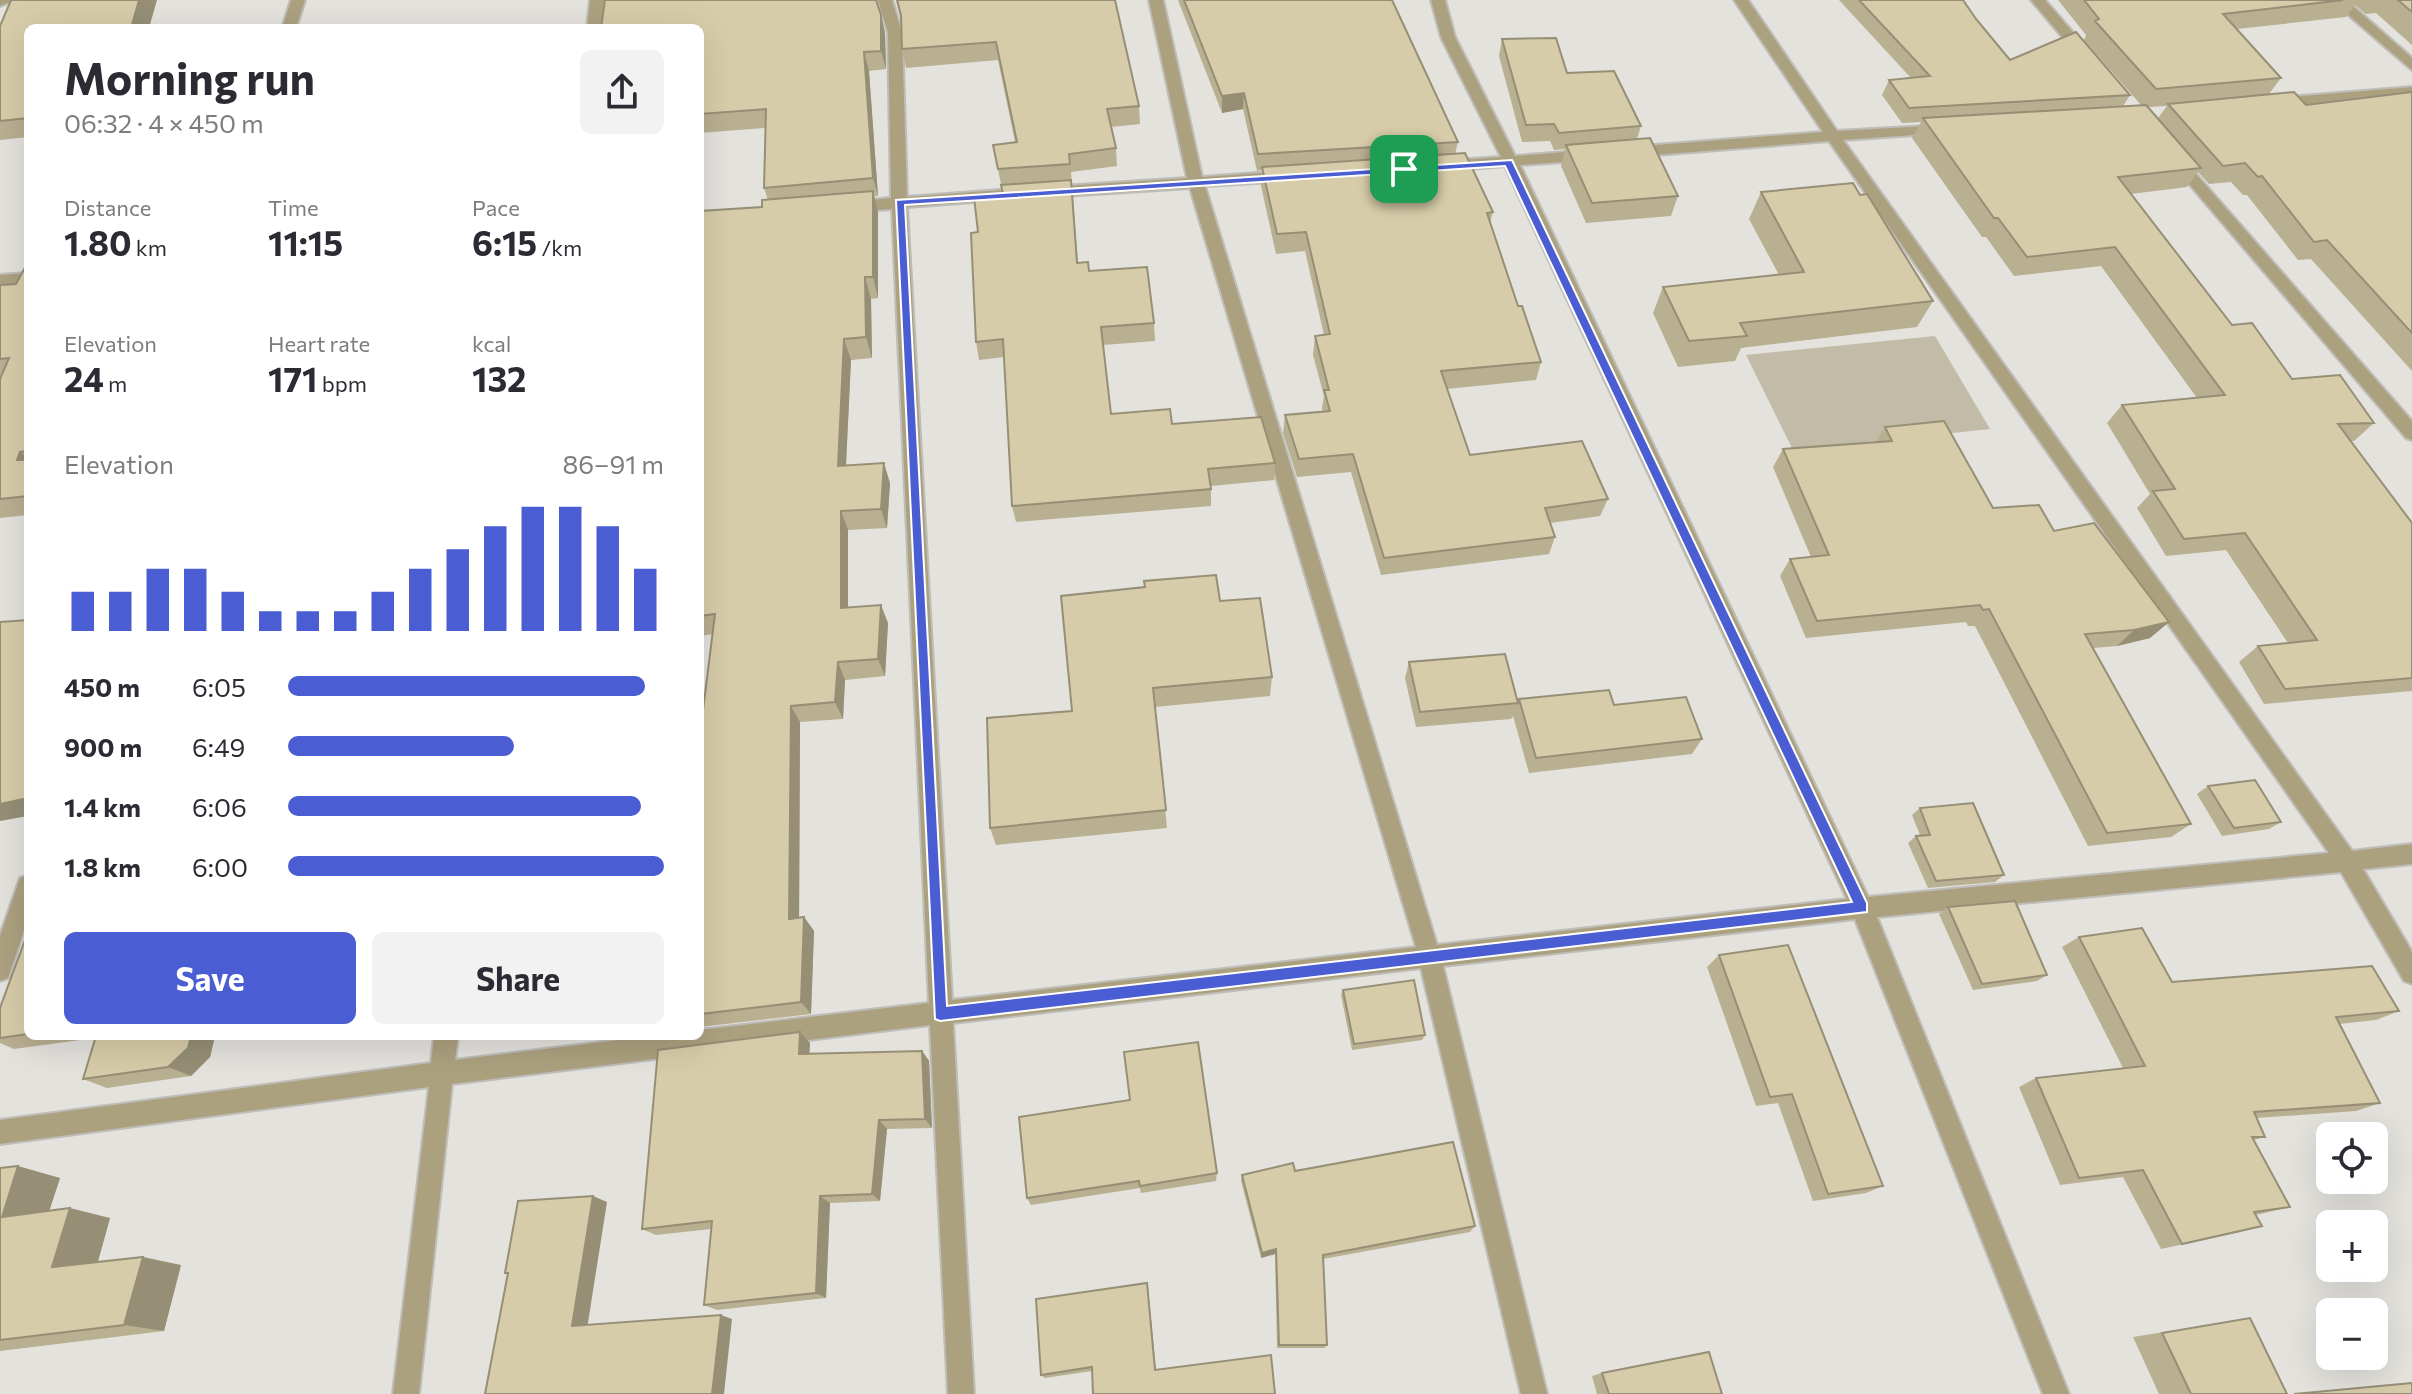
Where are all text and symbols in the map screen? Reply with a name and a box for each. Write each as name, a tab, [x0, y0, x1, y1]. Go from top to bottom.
text: Morning run	[64, 50, 315, 104]
button: share	[580, 50, 664, 134]
text: 06:32 · 4 × 450 m	[64, 107, 264, 138]
pin	[1370, 135, 1438, 203]
icon: arrive	[1382, 147, 1426, 191]
text: Distance	[64, 194, 151, 221]
text: Time	[268, 194, 319, 221]
text: Pace	[472, 194, 520, 221]
text: 1.80	[64, 221, 132, 263]
text: 11:15	[268, 221, 343, 263]
text: 6:15	[472, 221, 537, 263]
text: km	[132, 234, 167, 261]
text: /km	[537, 234, 582, 261]
text: Elevation	[64, 330, 157, 357]
text: Heart rate	[268, 330, 370, 357]
text: kcal	[472, 330, 511, 357]
text: 24	[64, 357, 104, 399]
text: 171	[268, 357, 317, 399]
text: 132	[472, 357, 526, 399]
text: m	[104, 370, 127, 397]
text: bpm	[317, 370, 367, 397]
text: Elevation	[64, 448, 174, 479]
text: 86–91 m	[563, 448, 664, 479]
text: 450 m	[64, 671, 140, 702]
text: 6:05	[192, 671, 246, 702]
text: 900 m	[64, 731, 142, 762]
text: 6:49	[192, 731, 245, 762]
text: 1.4 km	[64, 791, 141, 822]
text: 6:06	[192, 791, 247, 822]
text: 1.8 km	[64, 851, 141, 882]
text: 6:00	[192, 851, 248, 882]
button: Save	[64, 932, 356, 1024]
button: Share	[372, 932, 664, 1024]
map controls	[2316, 1122, 2388, 1370]
button: locate	[2316, 1122, 2388, 1194]
button: +	[2316, 1210, 2388, 1282]
button: −	[2316, 1298, 2388, 1370]

